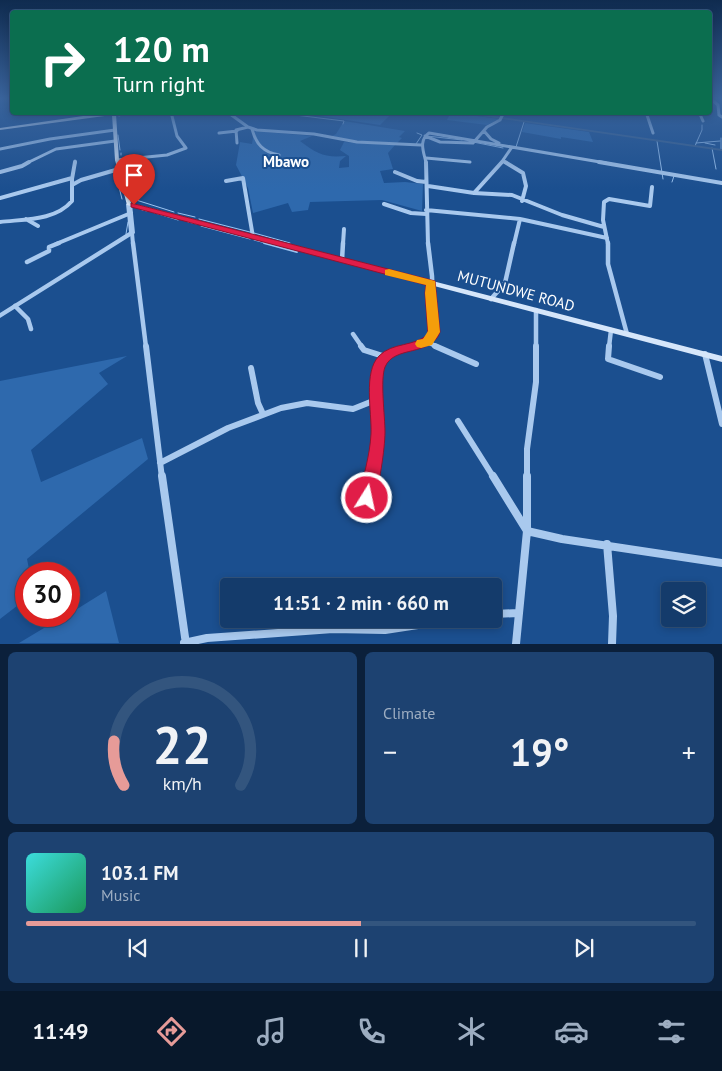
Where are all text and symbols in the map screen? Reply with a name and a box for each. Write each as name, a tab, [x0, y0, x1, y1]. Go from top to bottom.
text: 120 m	[113, 26, 210, 72]
icon: right	[30, 30, 95, 95]
text: Turn right	[113, 70, 205, 98]
district label: Mbawo	[263, 152, 309, 171]
pin	[113, 154, 155, 205]
icon: arrive	[120, 161, 148, 189]
street label: MUTUNDWE ROAD	[455, 266, 577, 315]
position arrow	[340, 471, 392, 523]
speed limit sign: 30	[15, 562, 80, 627]
map controls	[661, 582, 706, 627]
button: layers	[661, 582, 706, 627]
text: 11:51 · 2 min · 660 m	[273, 591, 449, 615]
text: Climate	[383, 703, 435, 723]
text: 22	[153, 711, 212, 778]
text: 19°	[510, 727, 569, 776]
text: −	[383, 733, 397, 770]
text: +	[682, 733, 696, 770]
text: km/h	[163, 772, 202, 795]
text: 103.1 FM	[101, 861, 178, 885]
text: Music	[101, 885, 141, 905]
icon: previous	[124, 934, 152, 962]
icon: pause	[347, 934, 375, 962]
icon: next	[570, 934, 598, 962]
icon: directions	[154, 1014, 189, 1049]
icon: music	[254, 1014, 289, 1049]
icon: phone	[354, 1014, 389, 1049]
icon: climate	[454, 1014, 489, 1049]
icon: car	[554, 1014, 589, 1049]
icon: filters	[654, 1014, 689, 1049]
text: 11:49	[33, 1017, 88, 1045]

